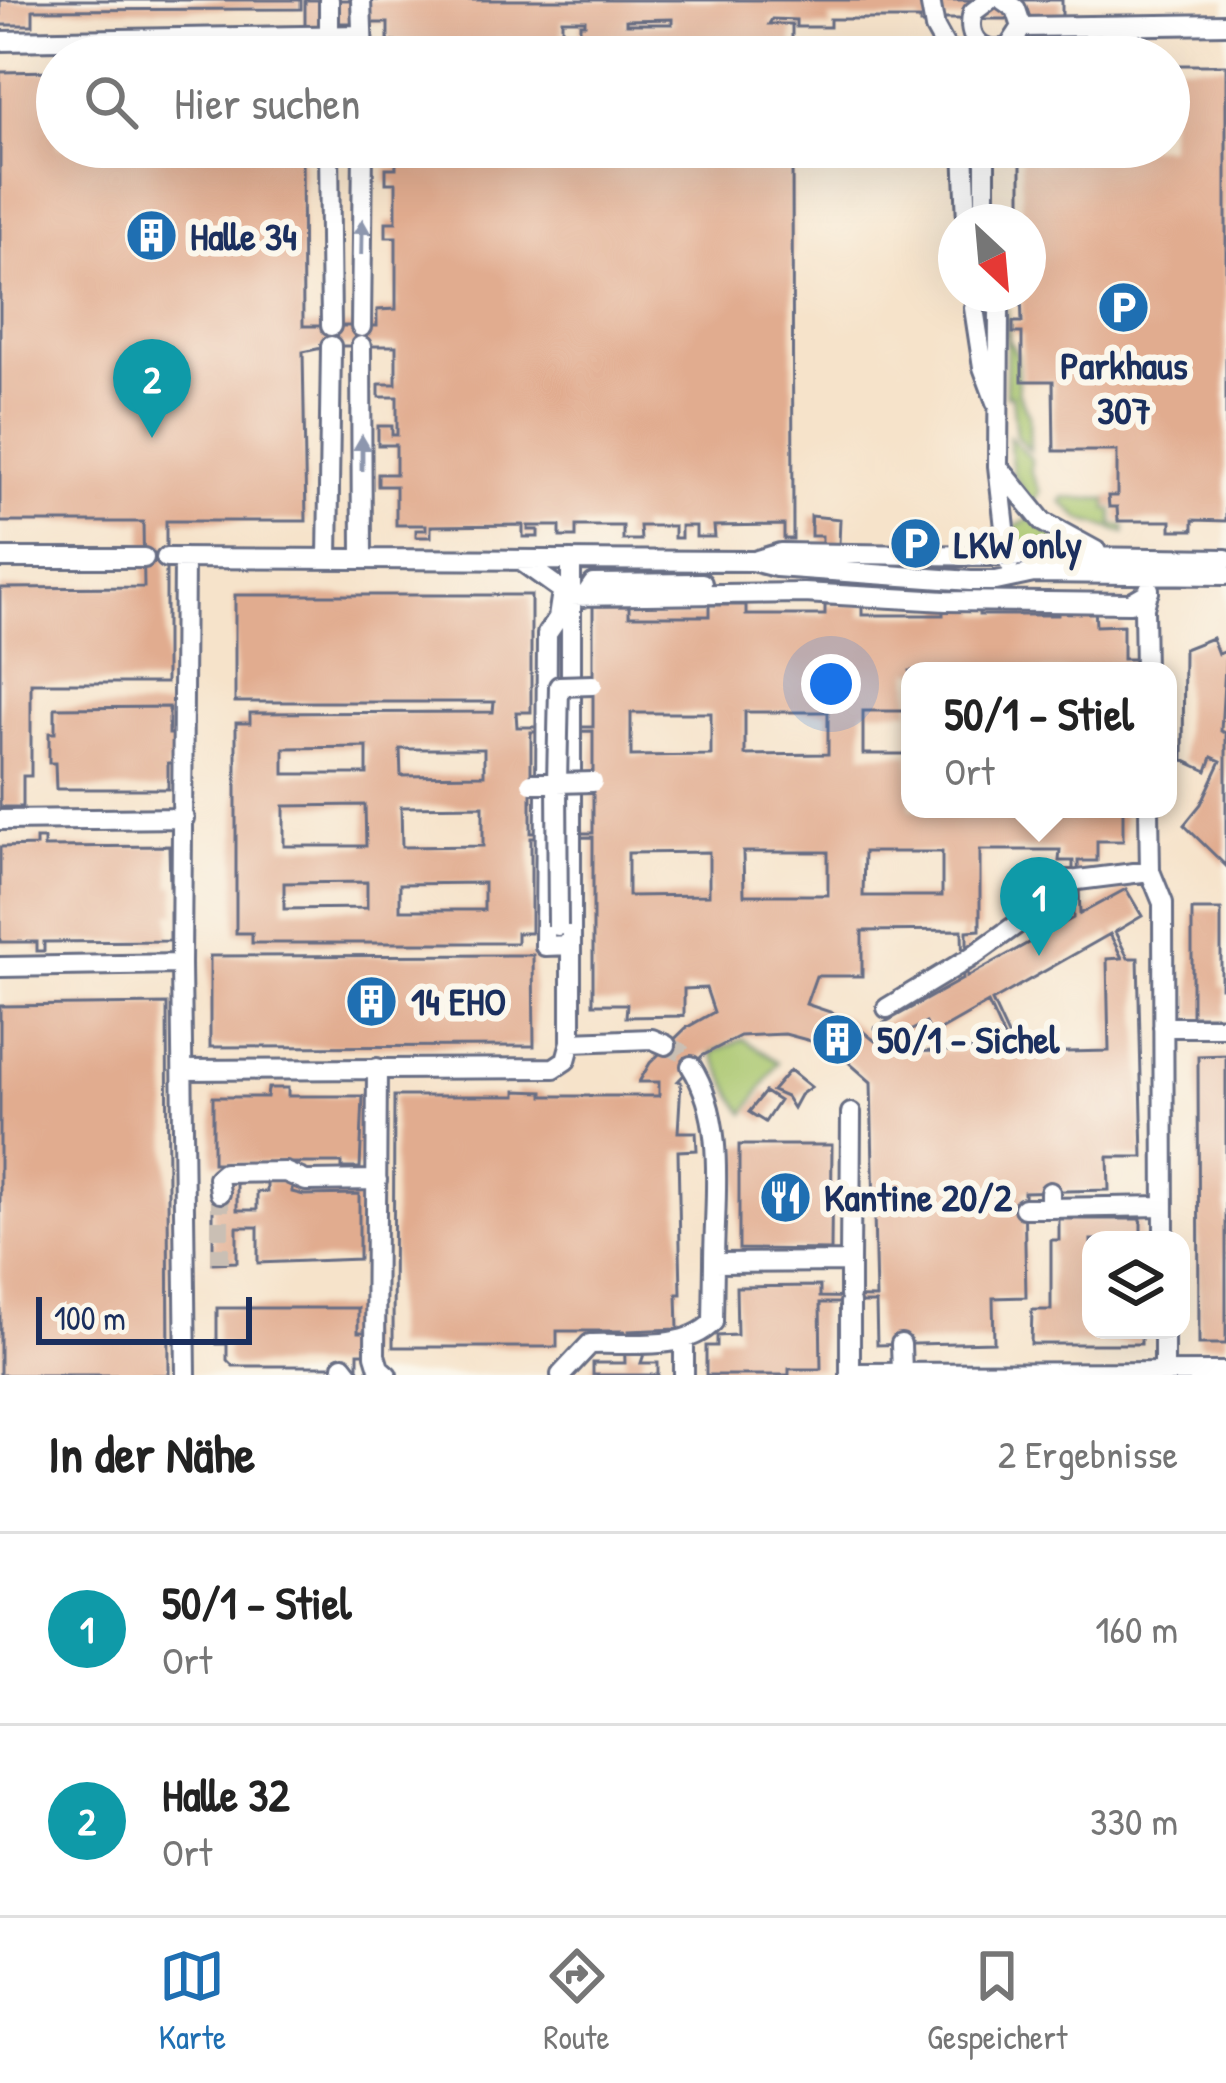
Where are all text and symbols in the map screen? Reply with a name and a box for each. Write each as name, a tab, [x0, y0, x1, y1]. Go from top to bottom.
search box	[36, 36, 1190, 168]
icon: search	[78, 69, 144, 135]
text: Hier suchen	[174, 72, 361, 133]
north arrow	[938, 204, 1046, 312]
building icon: Halle 34	[123, 208, 179, 264]
place label: Halle 34	[190, 209, 297, 262]
one-way arrow	[352, 217, 372, 255]
parking icon: Parkhaus 307	[1096, 280, 1152, 336]
place label: Parkhaus 307	[1060, 338, 1188, 436]
pin: 2	[113, 339, 191, 438]
one-way arrow	[352, 433, 371, 471]
parking icon: LKW only	[887, 516, 943, 572]
place label: LKW only	[954, 517, 1083, 571]
your location	[801, 654, 861, 714]
popup	[901, 662, 1177, 818]
text: 50/1 - Stiel	[944, 683, 1134, 744]
text: Ort	[944, 744, 994, 797]
pin: 1	[1000, 857, 1078, 956]
building icon: 14 EHO	[344, 973, 400, 1029]
place label: 14 EHO	[411, 974, 506, 1027]
building icon: 50/1 - Sichel	[810, 1011, 866, 1067]
place label: 50/1 - Sichel	[877, 1012, 1060, 1065]
restaurant icon: Kantine 20/2	[757, 1169, 813, 1225]
place label: Kantine 20/2	[824, 1170, 1013, 1223]
map controls	[1082, 1231, 1190, 1339]
button: layers	[1082, 1231, 1190, 1339]
scale bar	[36, 1291, 252, 1344]
text: 100 m	[54, 1296, 126, 1340]
text: In der Nähe	[48, 1419, 255, 1488]
text: 2 Ergebnisse	[998, 1427, 1178, 1480]
text: 50/1 - Stiel	[162, 1572, 352, 1633]
text: 1	[80, 1602, 94, 1655]
text: 160 m	[1095, 1602, 1178, 1655]
text: Ort	[162, 1633, 212, 1686]
text: Halle 32	[162, 1764, 290, 1825]
text: 2	[78, 1794, 96, 1847]
text: 330 m	[1090, 1794, 1178, 1847]
text: Ort	[162, 1825, 212, 1878]
tab: Karte	[159, 1943, 226, 2059]
tab: Route	[544, 1943, 610, 2059]
tab: Gespeichert	[927, 1943, 1067, 2059]

